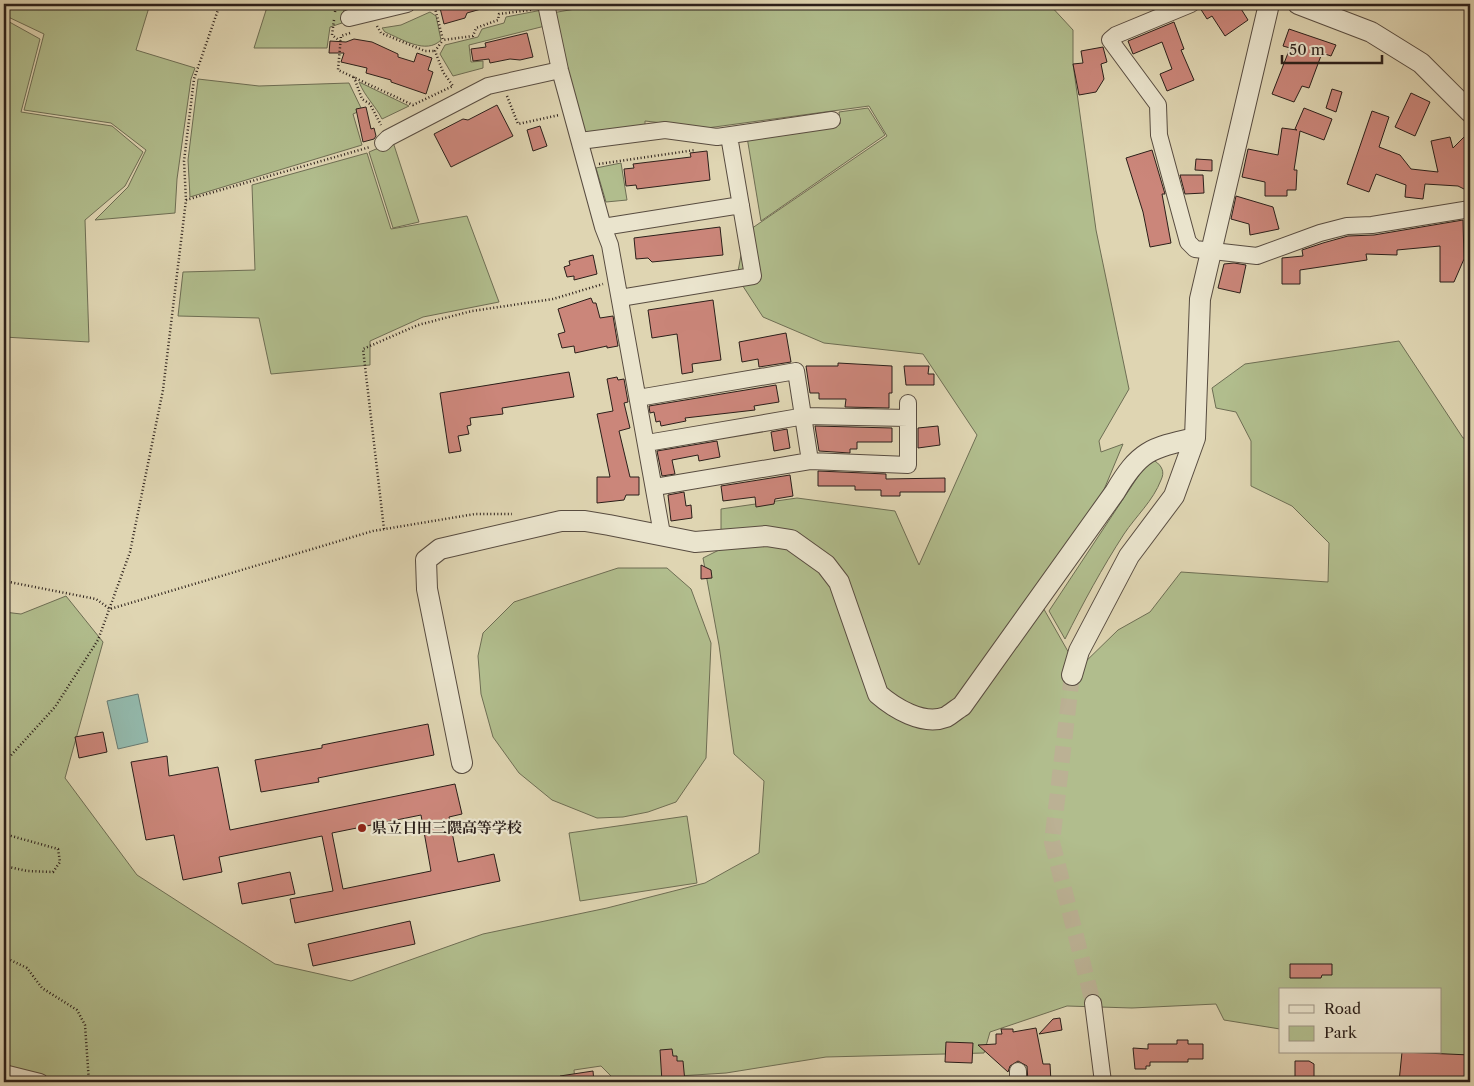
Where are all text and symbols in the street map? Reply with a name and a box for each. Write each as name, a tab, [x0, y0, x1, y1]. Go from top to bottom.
scale bar	[1282, 32, 1382, 64]
text: 50 m	[1289, 40, 1325, 59]
place label: 県立日田三隈高等学校	[372, 818, 522, 837]
marker: 県立日田三隈高等学校	[356, 822, 368, 834]
legend	[1279, 988, 1442, 1054]
text: Road	[1324, 999, 1361, 1018]
text: Park	[1324, 1023, 1358, 1042]

